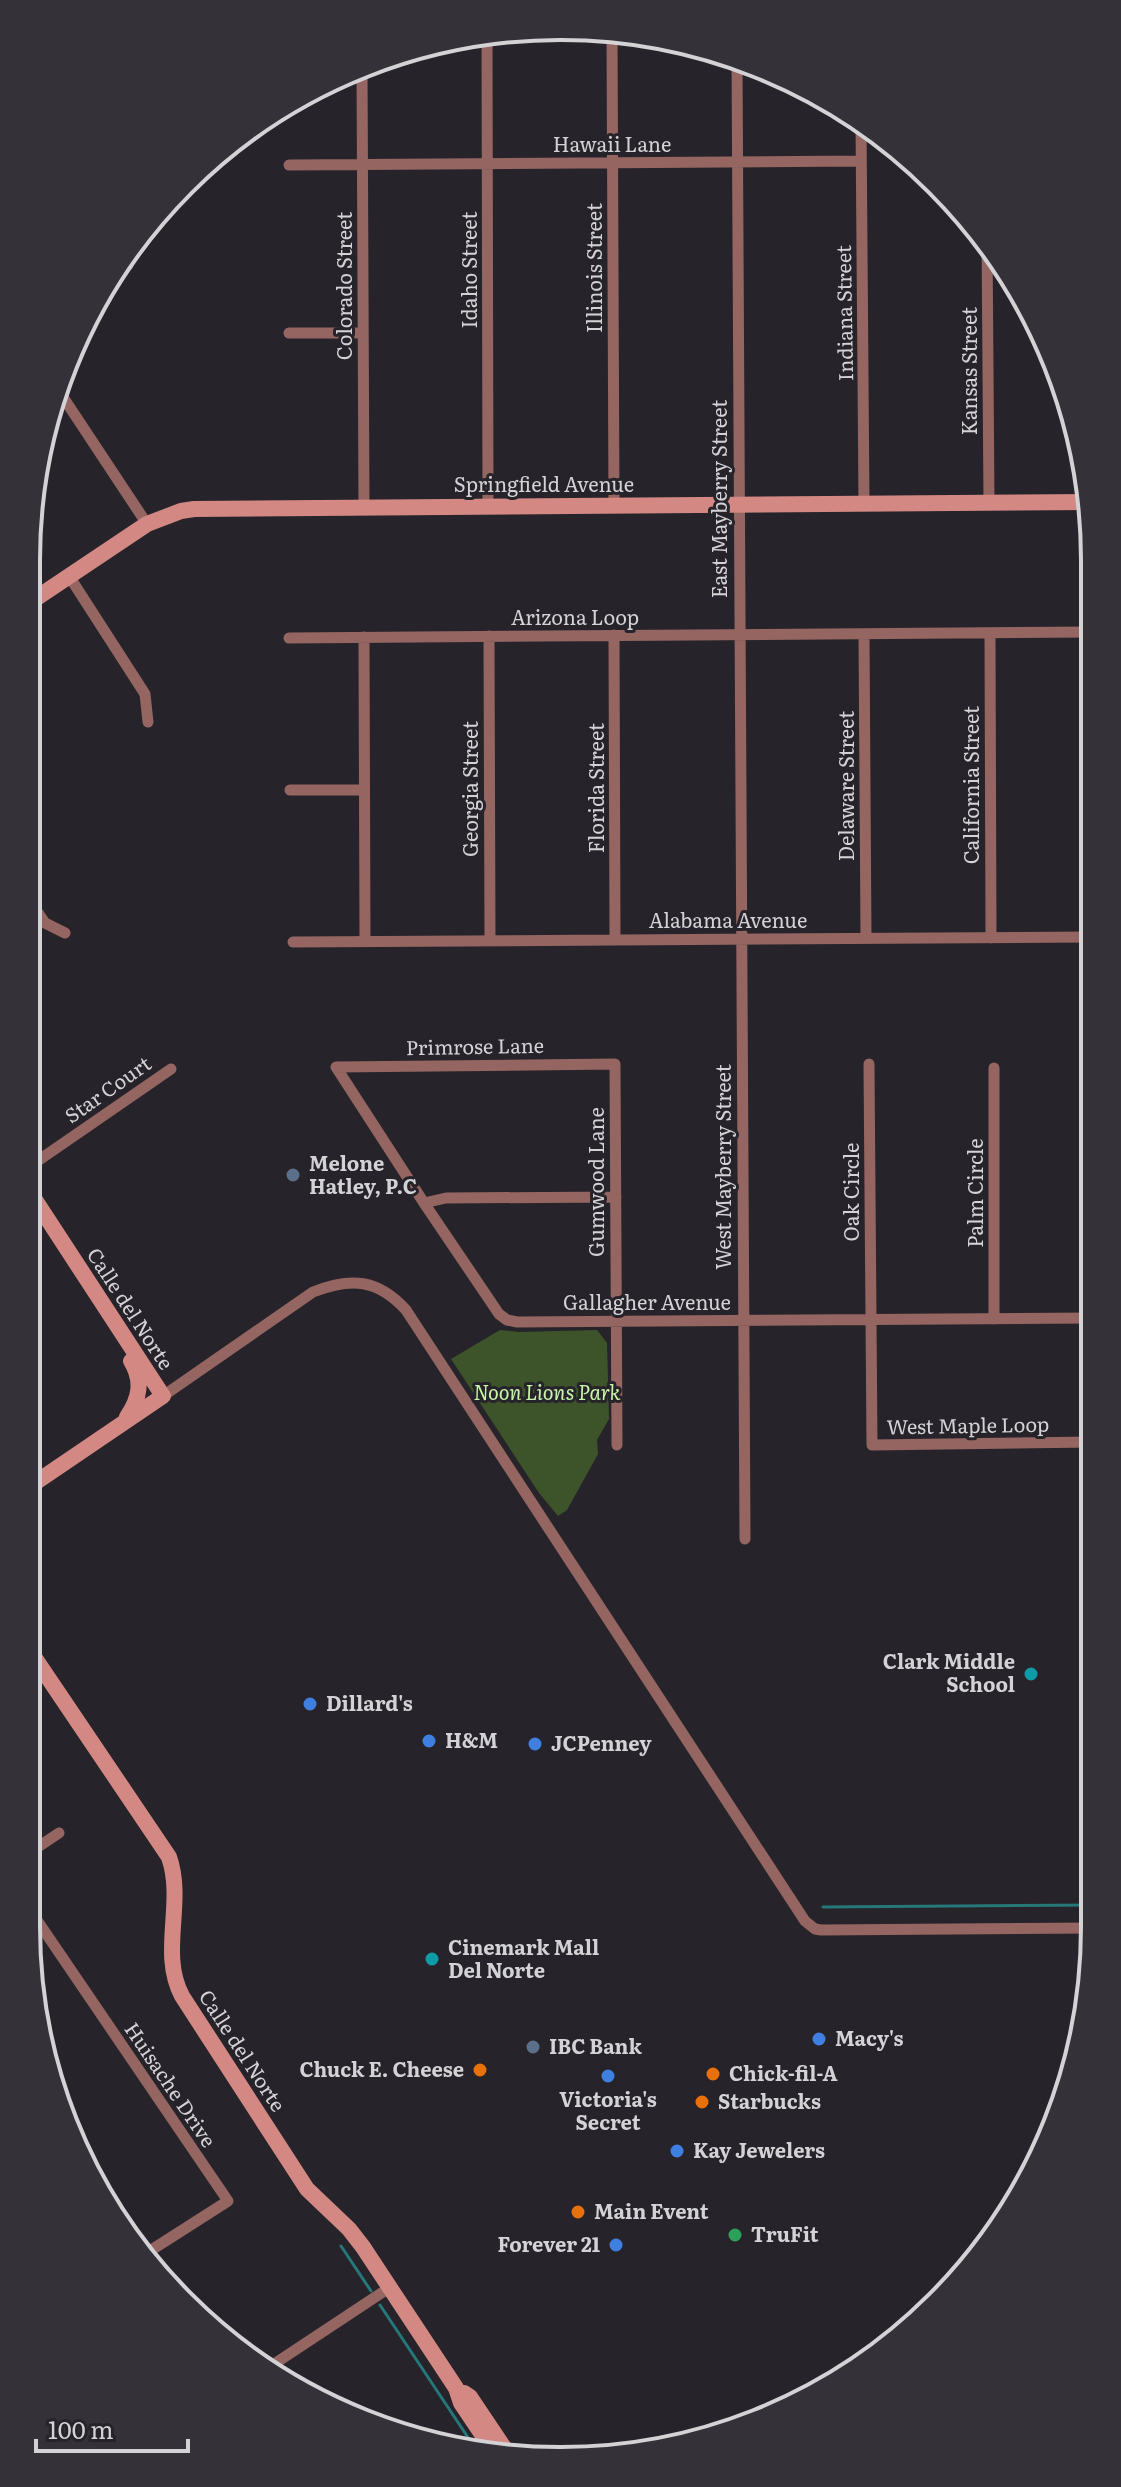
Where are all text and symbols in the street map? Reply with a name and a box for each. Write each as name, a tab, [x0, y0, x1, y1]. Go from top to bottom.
street label: Hawaii Lane	[553, 128, 671, 158]
street label: Illinois Street	[578, 203, 608, 333]
street label: Idaho Street	[453, 211, 483, 329]
street label: Colorado Street	[328, 212, 358, 360]
street label: Indiana Street	[827, 245, 859, 381]
street label: Kansas Street	[953, 307, 983, 435]
street label: East Mayberry Street	[703, 400, 733, 598]
street label: Springfield Avenue	[454, 468, 634, 498]
street label: Arizona Loop	[511, 601, 639, 631]
street label: California Street	[955, 706, 985, 864]
street label: Delaware Street	[830, 711, 860, 861]
street label: Georgia Street	[454, 721, 484, 857]
street label: Florida Street	[580, 723, 610, 853]
street label: Alabama Avenue	[649, 904, 807, 934]
street label: Primrose Lane	[406, 1029, 544, 1061]
street label: Star Court	[57, 1048, 156, 1129]
street label: West Mayberry Street	[707, 1064, 737, 1270]
street label: Gumwood Lane	[580, 1107, 610, 1257]
street label: Palm Circle	[959, 1138, 989, 1248]
street label: Oak Circle	[835, 1143, 865, 1241]
place label: Melone Hatley, P.C	[309, 1147, 417, 1200]
marker: Melone Hatley, P.C	[284, 1166, 302, 1184]
street label: Calle del Norte	[81, 1241, 182, 1375]
street label: Gallagher Avenue	[563, 1286, 731, 1316]
park label: Noon Lions Park	[474, 1376, 620, 1406]
street label: West Maple Loop	[886, 1408, 1049, 1440]
place label: Clark Middle School	[883, 1645, 1015, 1698]
marker: Clark Middle School	[1022, 1665, 1040, 1683]
place label: Dillard's	[326, 1687, 413, 1717]
marker: Dillard's	[301, 1695, 319, 1713]
place label: H&M	[445, 1724, 498, 1754]
place label: JCPenney	[551, 1727, 652, 1757]
marker: H&M	[420, 1732, 438, 1750]
marker: JCPenney	[526, 1735, 544, 1753]
place label: Cinemark Mall Del Norte	[448, 1931, 599, 1984]
marker: Cinemark Mall Del Norte	[423, 1950, 441, 1968]
street label: Calle del Norte	[193, 1983, 294, 2117]
street label: Huisache Drive	[119, 2015, 225, 2153]
place label: Macy's	[835, 2022, 904, 2052]
place label: IBC Bank	[549, 2030, 642, 2060]
marker: Macy's	[810, 2030, 828, 2048]
marker: IBC Bank	[524, 2038, 542, 2056]
place label: Chuck E. Cheese	[299, 2053, 464, 2083]
place label: Chick-fil-A	[729, 2057, 838, 2087]
marker: Chuck E. Cheese	[471, 2061, 489, 2079]
marker: Chick-fil-A	[704, 2065, 722, 2083]
marker: Victoria's Secret	[599, 2067, 617, 2085]
place label: Victoria's Secret	[559, 2083, 657, 2136]
place label: Starbucks	[718, 2085, 821, 2115]
marker: Starbucks	[693, 2093, 711, 2111]
place label: Kay Jewelers	[693, 2134, 825, 2164]
marker: Kay Jewelers	[668, 2142, 686, 2160]
place label: Main Event	[594, 2195, 709, 2225]
marker: Main Event	[569, 2203, 587, 2221]
place label: TruFit	[751, 2218, 819, 2248]
marker: TruFit	[726, 2226, 744, 2244]
place label: Forever 21	[497, 2228, 600, 2258]
marker: Forever 21	[607, 2236, 625, 2254]
scale bar	[36, 2403, 188, 2453]
text: 100 m	[48, 2411, 114, 2446]

